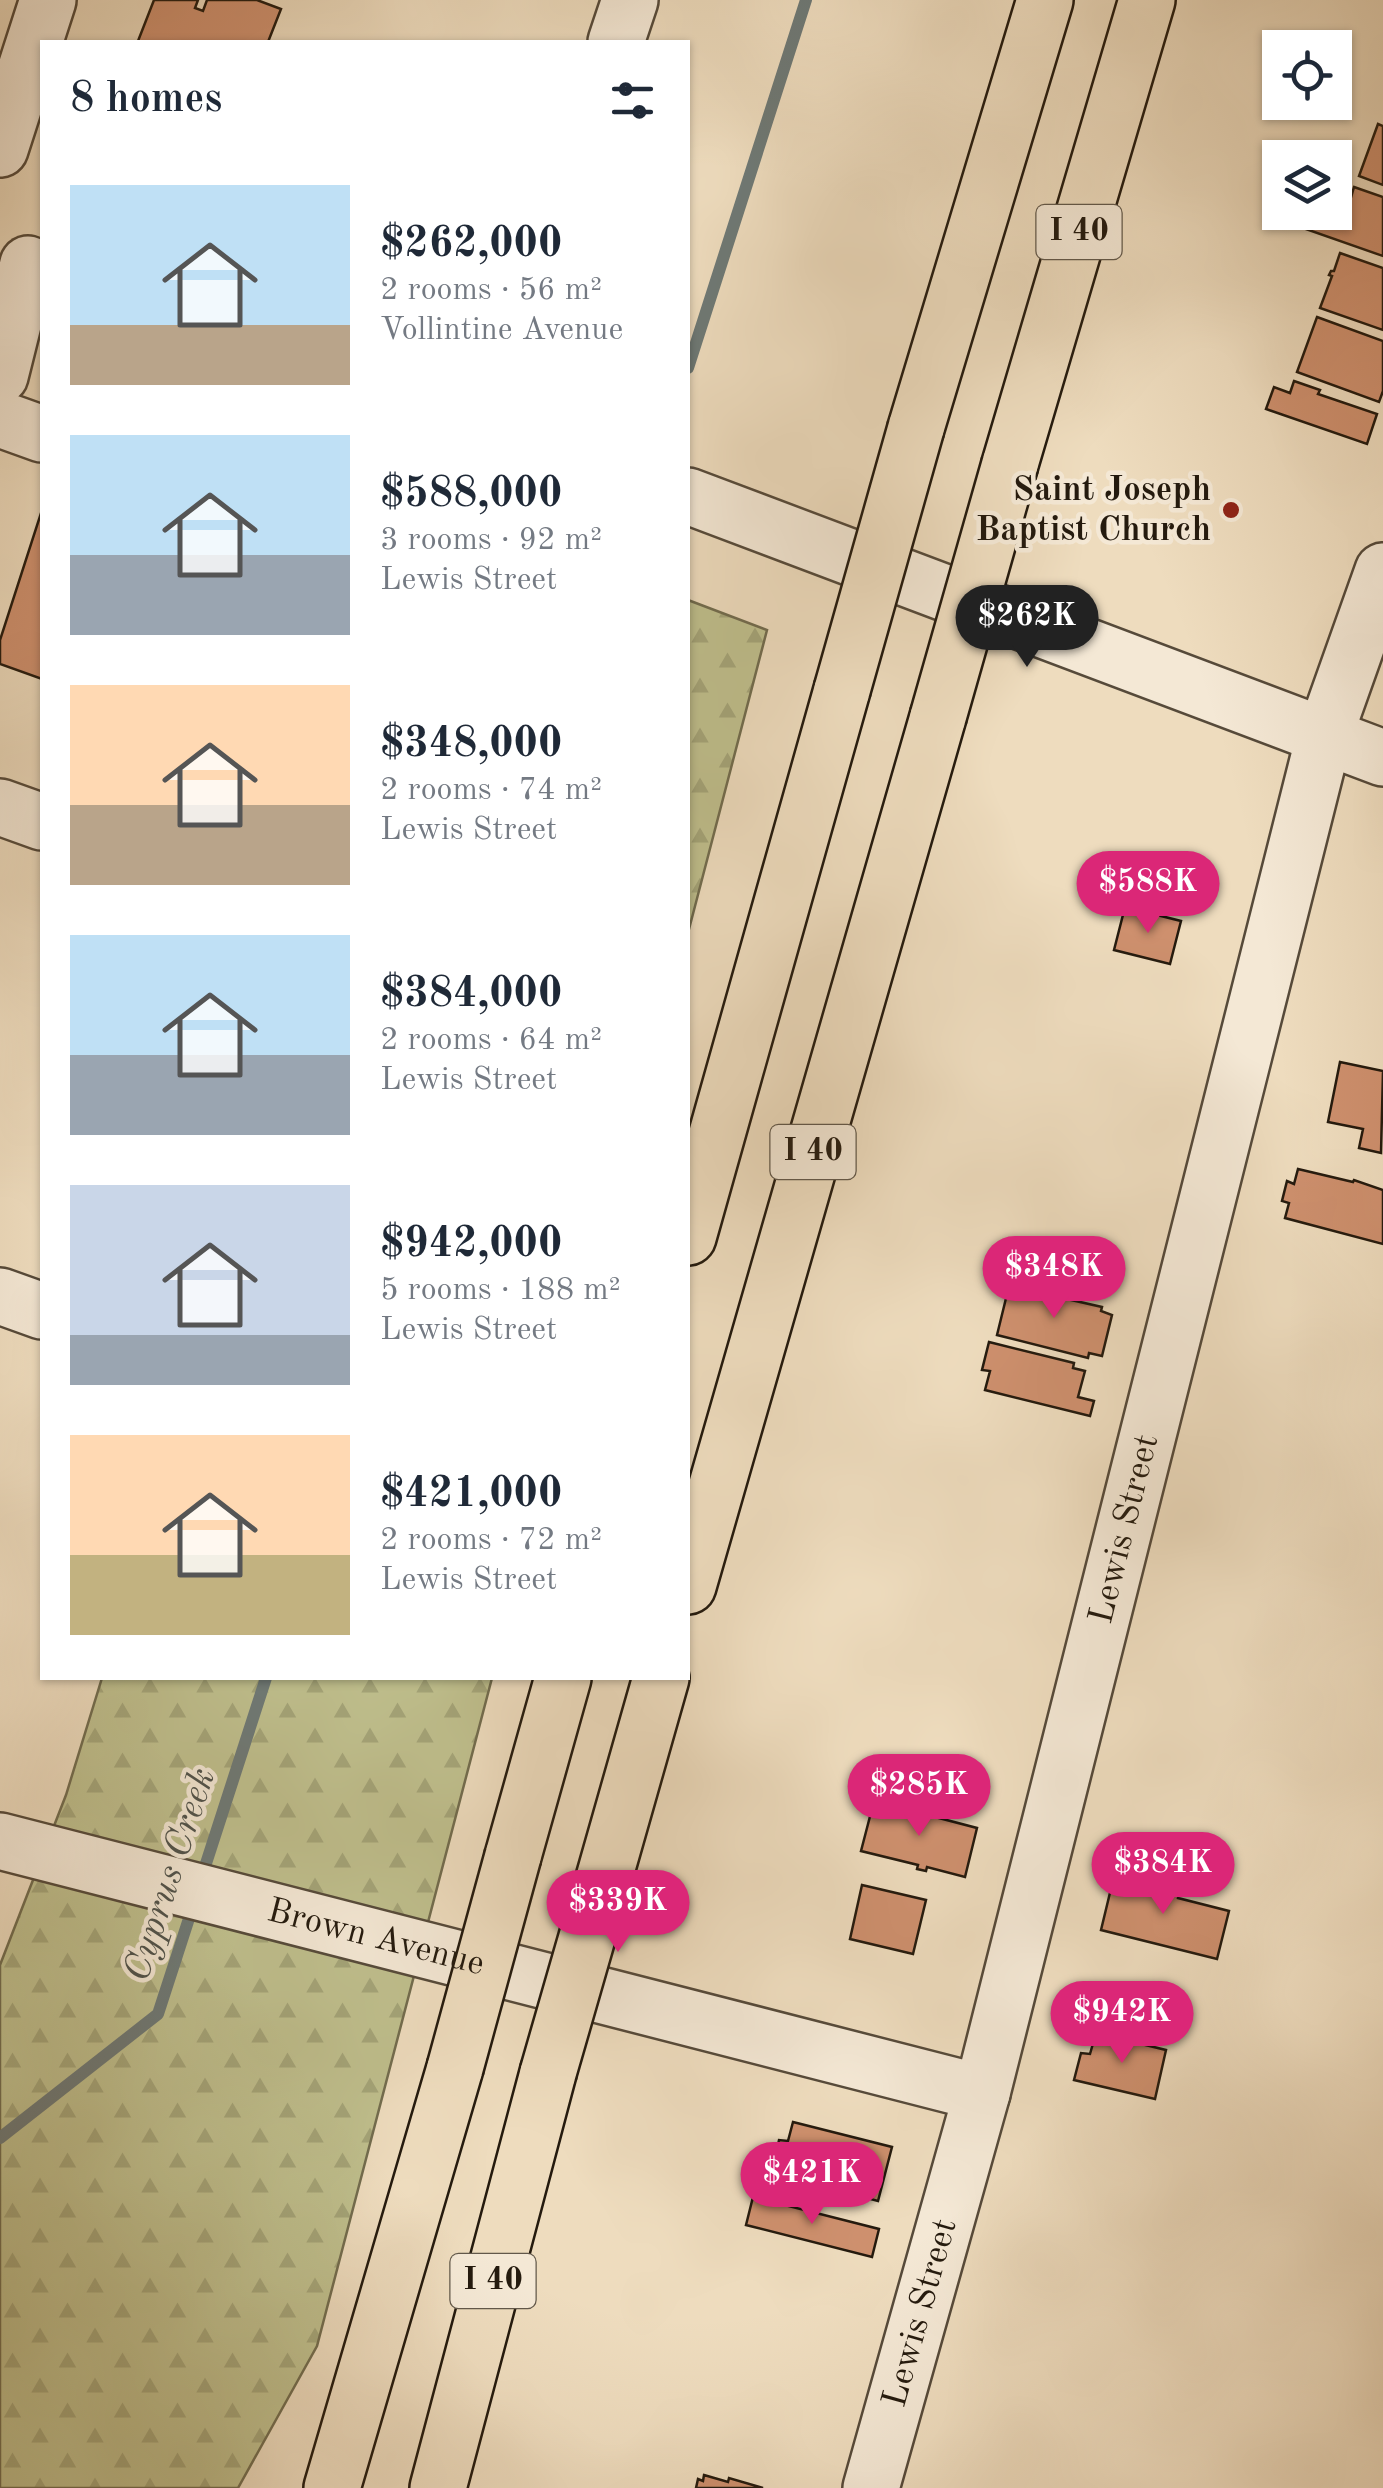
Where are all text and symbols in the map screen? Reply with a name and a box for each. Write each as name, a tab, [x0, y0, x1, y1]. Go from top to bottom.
map controls	[1262, 30, 1352, 230]
button: locate	[1262, 30, 1352, 120]
icon: filters	[605, 73, 660, 128]
text: 8 homes	[70, 79, 222, 121]
button: layers	[1262, 140, 1352, 230]
road number: I 40	[1036, 205, 1122, 259]
text: $262,000	[380, 224, 562, 266]
icon: home	[150, 225, 270, 345]
text: 2 rooms · 56 m²	[380, 275, 602, 307]
text: Vollintine Avenue	[380, 315, 623, 347]
place label: Saint Joseph Baptist Church	[976, 473, 1211, 548]
text: $588,000	[380, 474, 562, 516]
icon: home	[150, 475, 270, 595]
marker: Saint Joseph Baptist Church	[1220, 499, 1242, 521]
text: 3 rooms · 92 m²	[380, 525, 602, 557]
text: Lewis Street	[380, 565, 557, 597]
pin: $262K	[957, 585, 1097, 670]
text: $262K	[978, 601, 1076, 633]
text: $348,000	[380, 724, 562, 766]
icon: home	[150, 725, 270, 845]
text: 2 rooms · 74 m²	[380, 775, 602, 807]
text: Lewis Street	[380, 815, 557, 847]
pin: $588K	[1078, 851, 1218, 936]
text: $588K	[1099, 867, 1197, 899]
text: $384,000	[380, 974, 562, 1016]
icon: home	[150, 975, 270, 1095]
text: 2 rooms · 64 m²	[380, 1025, 602, 1057]
text: Lewis Street	[380, 1065, 557, 1097]
road number: I 40	[770, 1125, 856, 1179]
text: $942,000	[380, 1224, 562, 1266]
icon: home	[150, 1225, 270, 1345]
pin: $348K	[984, 1236, 1124, 1321]
text: $348K	[1005, 1252, 1103, 1284]
text: 5 rooms · 188 m²	[380, 1275, 621, 1307]
text: Lewis Street	[380, 1315, 557, 1347]
street label: Lewis Street	[1084, 1431, 1165, 1627]
text: $421,000	[380, 1474, 562, 1516]
icon: home	[150, 1475, 270, 1595]
text: 2 rooms · 72 m²	[380, 1525, 602, 1557]
text: Lewis Street	[380, 1565, 557, 1597]
pin: $285K	[849, 1754, 989, 1839]
water label: Cyprus Creek	[119, 1764, 223, 1986]
text: $285K	[870, 1770, 968, 1802]
pin: $384K	[1093, 1832, 1233, 1917]
text: $384K	[1114, 1848, 1212, 1880]
pin: $339K	[548, 1870, 688, 1955]
text: $339K	[569, 1886, 667, 1918]
street label: Brown Avenue	[264, 1893, 488, 1982]
pin: $942K	[1052, 1981, 1192, 2066]
text: $942K	[1073, 1997, 1171, 2029]
pin: $421K	[742, 2142, 882, 2227]
text: $421K	[763, 2158, 861, 2190]
street label: Lewis Street	[877, 2215, 963, 2411]
road number: I 40	[450, 2254, 536, 2308]

